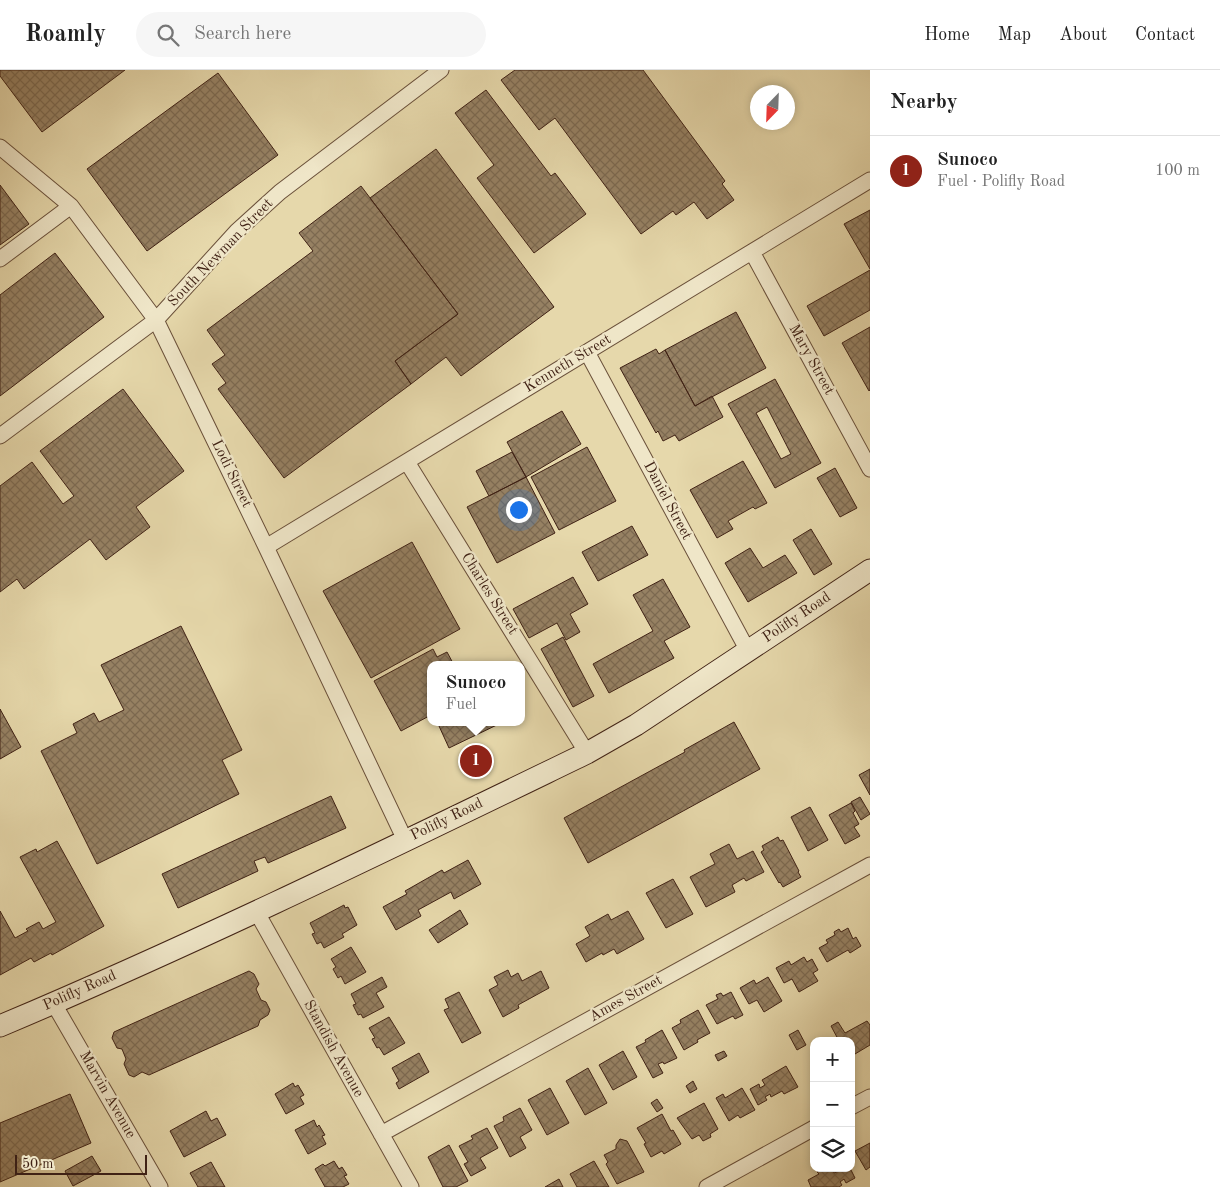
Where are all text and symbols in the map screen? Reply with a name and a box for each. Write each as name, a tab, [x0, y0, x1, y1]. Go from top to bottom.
search box	[136, 12, 486, 57]
icon: search	[154, 21, 182, 49]
text: Roamly	[25, 23, 106, 47]
text: Search here	[194, 25, 291, 44]
text: Home	[924, 26, 970, 44]
text: Map	[998, 26, 1031, 44]
text: About	[1059, 26, 1107, 44]
text: Contact	[1135, 26, 1195, 44]
north arrow	[750, 85, 795, 130]
text: Nearby	[890, 92, 958, 113]
text: Sunoco	[937, 151, 998, 170]
text: 1	[901, 163, 911, 179]
text: 100 m	[1155, 163, 1200, 179]
text: Fuel · Polifly Road	[937, 174, 1065, 190]
street label: South Newman Street	[166, 196, 276, 310]
street label: Mary Street	[786, 322, 836, 398]
street label: Kenneth Street	[522, 332, 614, 396]
street label: Lodi Street	[208, 438, 254, 510]
street label: Daniel Street	[640, 459, 694, 543]
your location	[506, 497, 532, 523]
street label: Charles Street	[458, 551, 520, 637]
street label: Polifly Road	[760, 590, 834, 646]
popup	[427, 661, 525, 726]
text: Sunoco	[446, 674, 506, 693]
text: Fuel	[446, 697, 477, 713]
pin: 1	[460, 742, 492, 780]
street label: Polifly Road	[408, 796, 486, 844]
street label: Polifly Road	[41, 968, 119, 1014]
street label: Ames Street	[587, 973, 665, 1025]
street label: Standish Avenue	[300, 998, 366, 1100]
map controls	[810, 1037, 855, 1172]
button: +	[810, 1037, 855, 1082]
street label: Marvin Avenue	[76, 1049, 138, 1141]
button: −	[810, 1082, 855, 1127]
button: layers	[810, 1127, 855, 1172]
scale bar	[15, 1152, 148, 1175]
text: 50 m	[22, 1157, 53, 1171]

